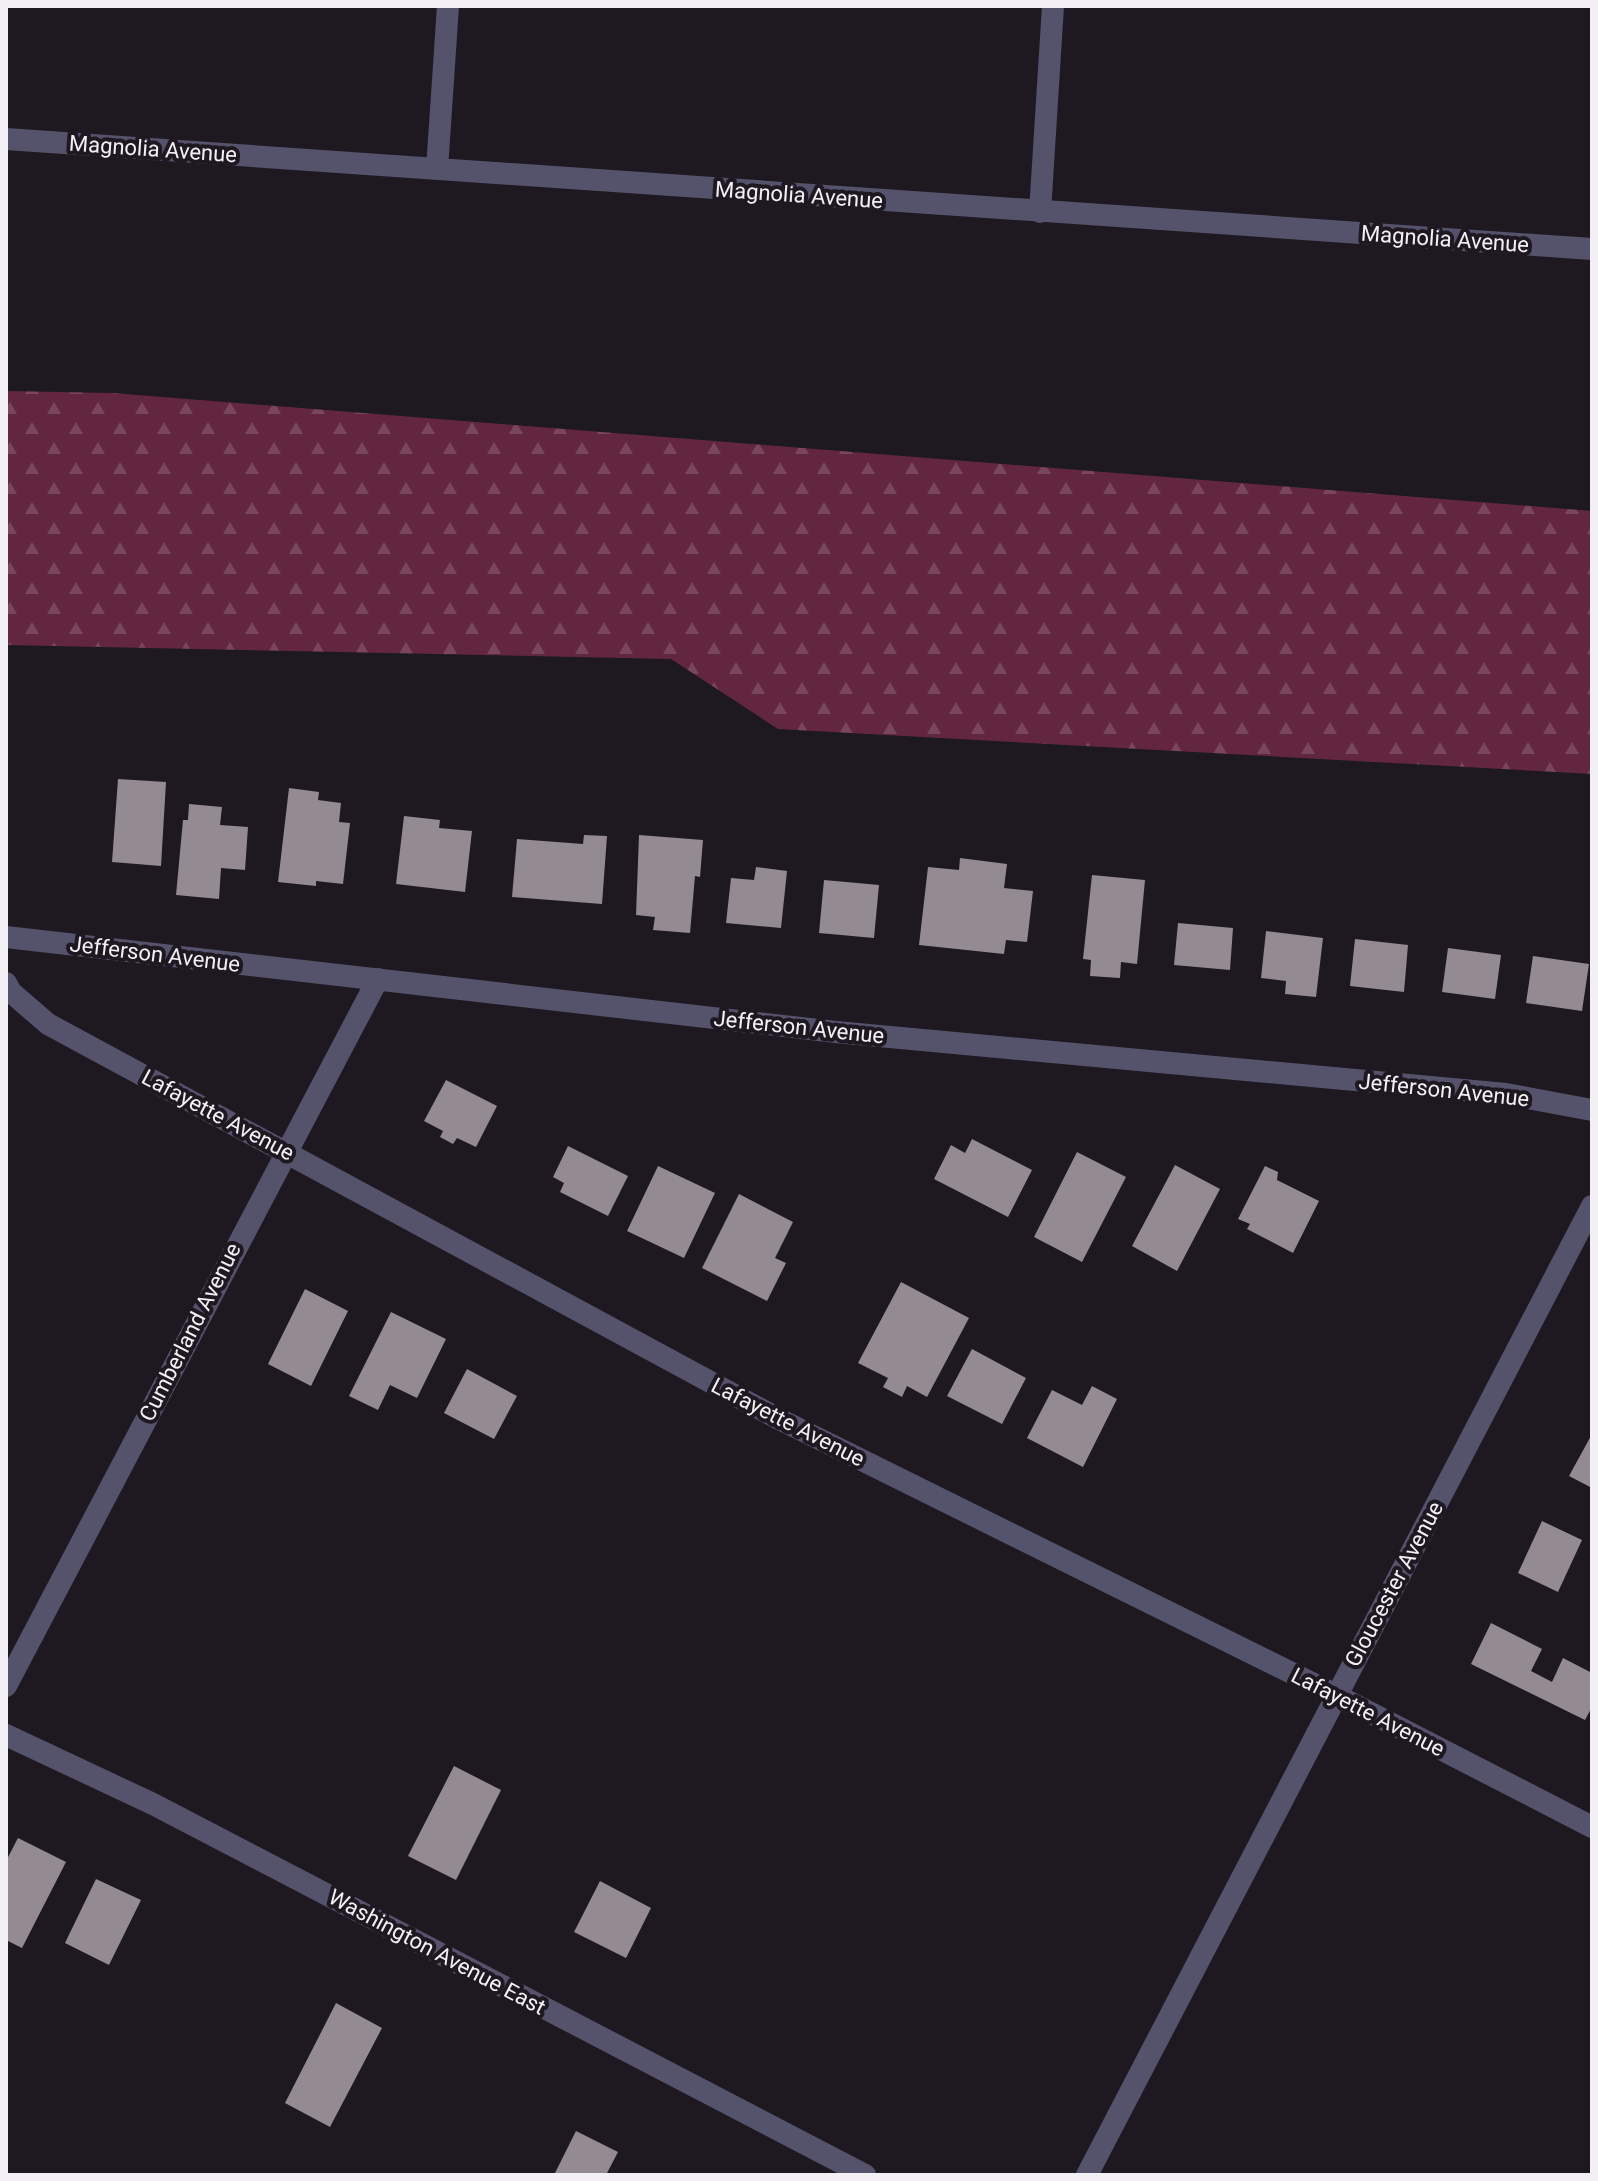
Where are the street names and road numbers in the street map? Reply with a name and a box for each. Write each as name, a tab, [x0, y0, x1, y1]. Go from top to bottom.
street label: Magnolia Avenue	[68, 131, 238, 167]
street label: Magnolia Avenue	[714, 177, 884, 213]
street label: Magnolia Avenue	[1360, 221, 1530, 257]
street label: Jefferson Avenue	[68, 931, 242, 977]
street label: Jefferson Avenue	[712, 1006, 886, 1048]
street label: Lafayette Avenue	[138, 1064, 298, 1166]
street label: Jefferson Avenue	[1357, 1069, 1531, 1111]
street label: Cumberland Avenue	[134, 1239, 246, 1425]
street label: Lafayette Avenue	[707, 1373, 869, 1471]
street label: Gloucester Avenue	[1340, 1497, 1448, 1671]
street label: Lafayette Avenue	[1287, 1663, 1449, 1761]
street label: Washington Avenue East	[324, 1884, 550, 2020]

